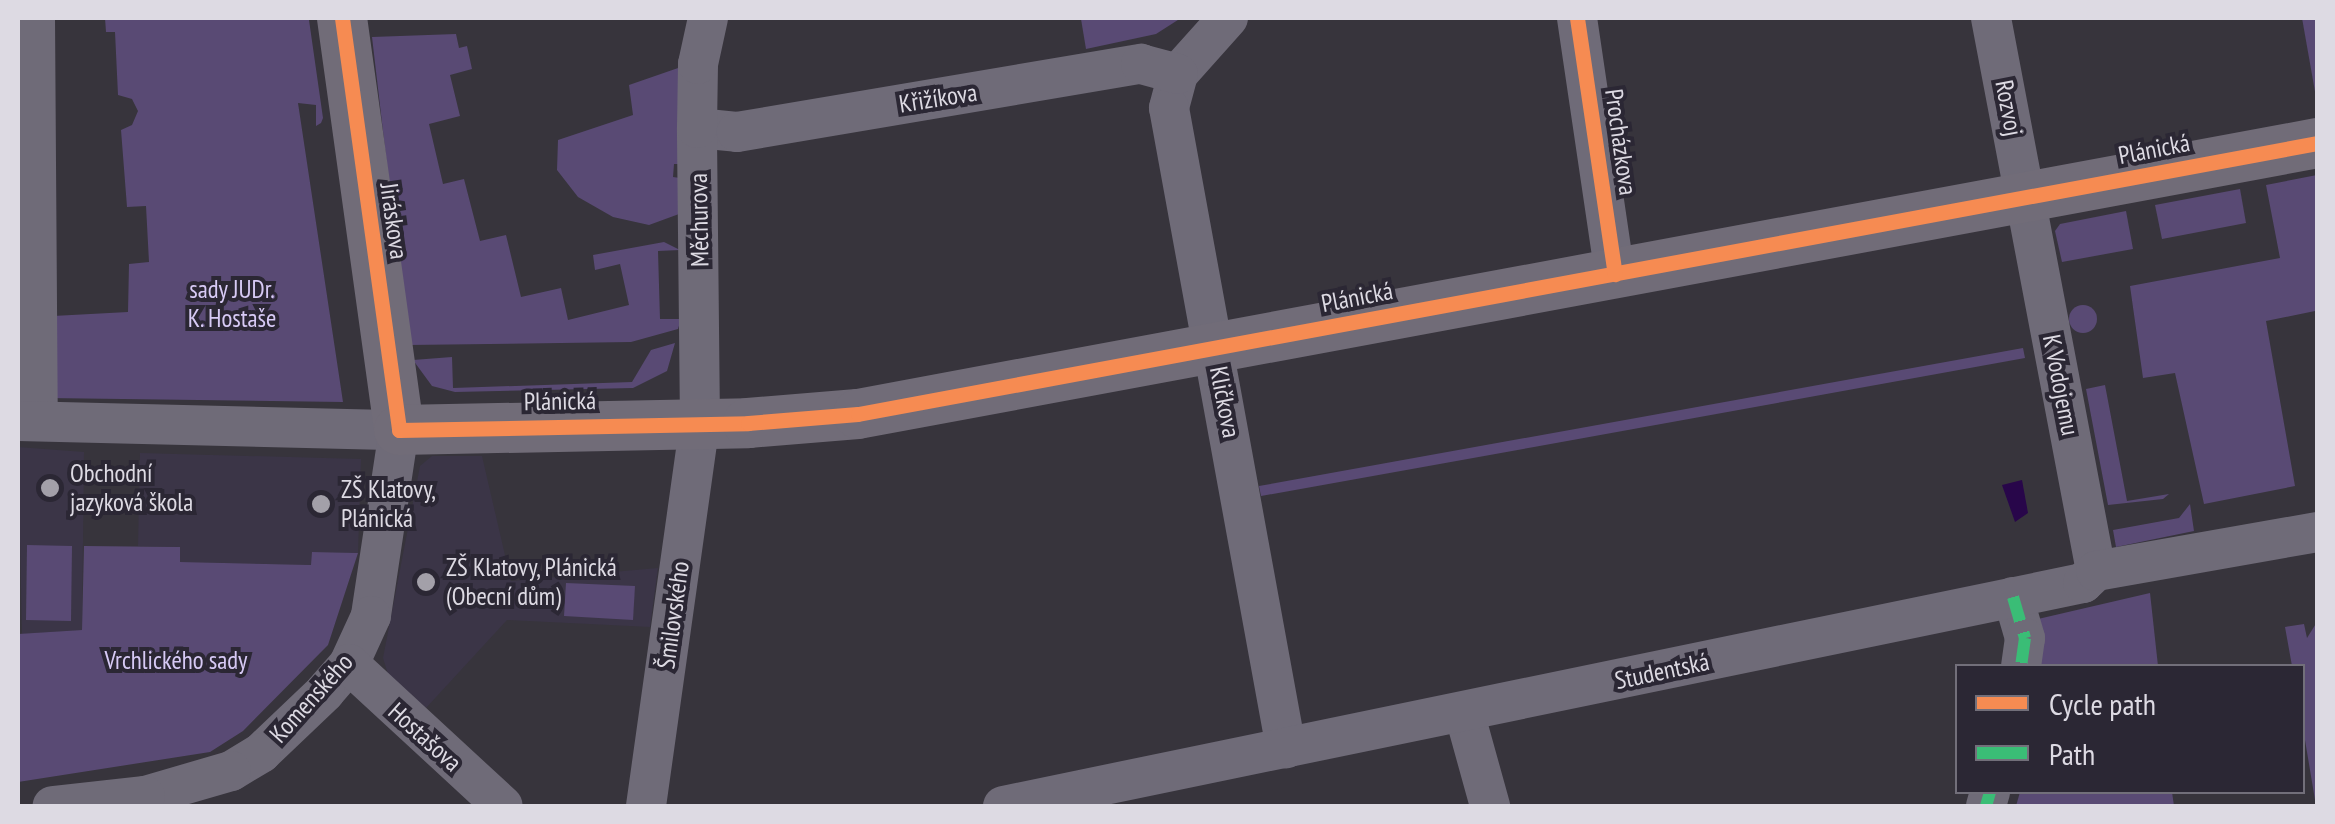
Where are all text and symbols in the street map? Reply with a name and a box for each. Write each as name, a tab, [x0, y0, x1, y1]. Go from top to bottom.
street label: Křižíkova	[897, 77, 979, 119]
street label: Rozvoj	[1989, 78, 2029, 138]
street label: Procházkova	[1599, 87, 1643, 197]
street label: Plánická	[2116, 127, 2192, 171]
street label: Měchurova	[683, 173, 715, 267]
street label: Jiráskova	[374, 181, 414, 261]
park label: sady JUDr. K. Hostaše	[187, 275, 277, 334]
street label: Plánická	[1319, 275, 1395, 319]
street label: K Vodojemu	[2036, 331, 2086, 439]
street label: Kličkova	[1203, 364, 1247, 440]
street label: Plánická	[524, 385, 596, 417]
place label: Obchodní jazyková škola	[70, 459, 193, 518]
place label: ZŠ Klatovy, Plánická	[341, 475, 436, 534]
marker: Obchodní jazyková škola	[39, 477, 61, 499]
marker: ZŠ Klatovy, Plánická	[310, 493, 332, 515]
place label: ZŠ Klatovy, Plánická (Obecní dům)	[446, 553, 618, 612]
street label: Šmilovského	[651, 559, 695, 671]
marker: ZŠ Klatovy, Plánická (Obecní dům)	[415, 571, 437, 593]
park label: Vrchlického sady	[105, 645, 247, 675]
street label: Studentská	[1612, 646, 1712, 696]
street label: Komenského	[263, 647, 359, 749]
legend	[1955, 664, 2305, 794]
text: Cycle path	[2049, 684, 2156, 723]
street label: Hostašova	[382, 696, 468, 778]
text: Path	[2049, 734, 2095, 773]

